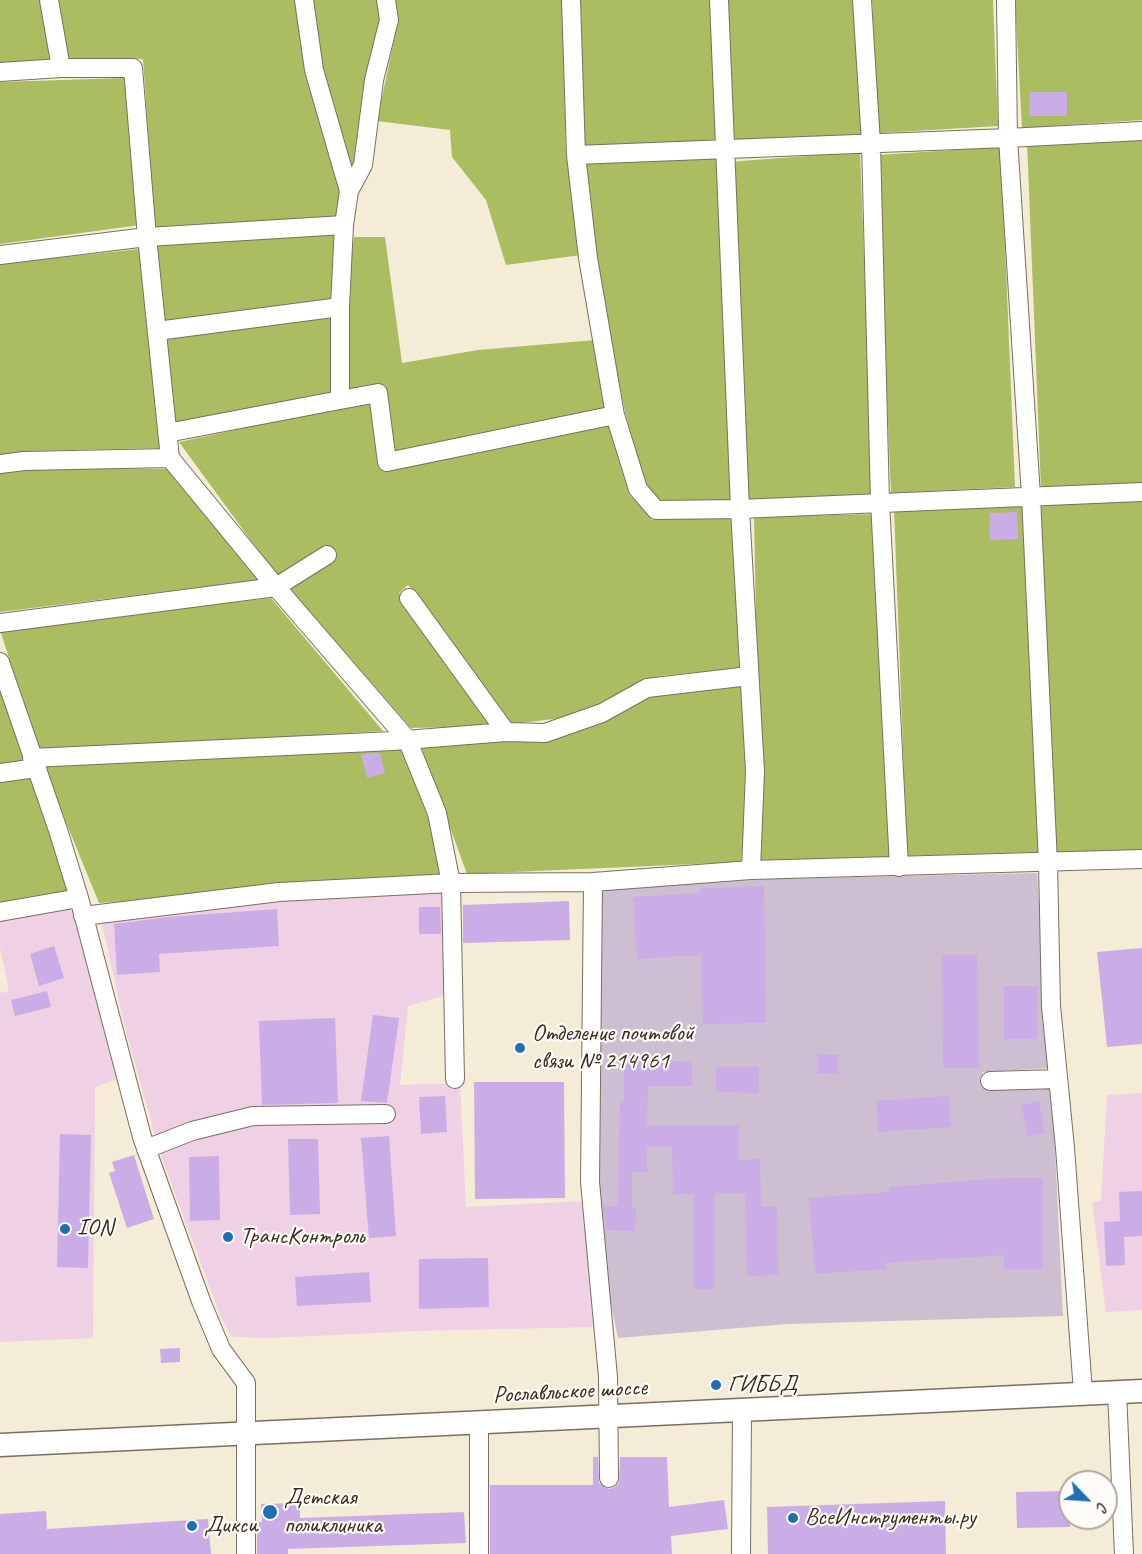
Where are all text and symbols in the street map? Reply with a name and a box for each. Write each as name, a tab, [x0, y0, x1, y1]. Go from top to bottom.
place label: Отделение почтовой связи № 214961	[532, 1020, 694, 1076]
marker: Отделение почтовой связи № 214961	[513, 1041, 527, 1055]
place label: ION	[77, 1215, 113, 1243]
marker: ION	[58, 1222, 72, 1236]
place label: ТрансКонтроль	[240, 1223, 364, 1251]
marker: ТрансКонтроль	[221, 1230, 235, 1244]
place label: ГИББД	[728, 1371, 797, 1399]
street label: Рославльское шоссе	[492, 1374, 648, 1410]
marker: ГИББД	[709, 1378, 723, 1392]
north arrow	[1058, 1470, 1118, 1530]
place label: Детская поликлиника	[284, 1484, 382, 1540]
text: С	[1092, 1499, 1113, 1515]
marker: Детская поликлиника	[261, 1503, 279, 1521]
place label: ВсеИнструменты.ру	[805, 1504, 976, 1532]
marker: ВсеИнструменты.ру	[786, 1511, 800, 1525]
place label: Дикси	[204, 1512, 258, 1540]
marker: Дикси	[185, 1519, 199, 1533]

